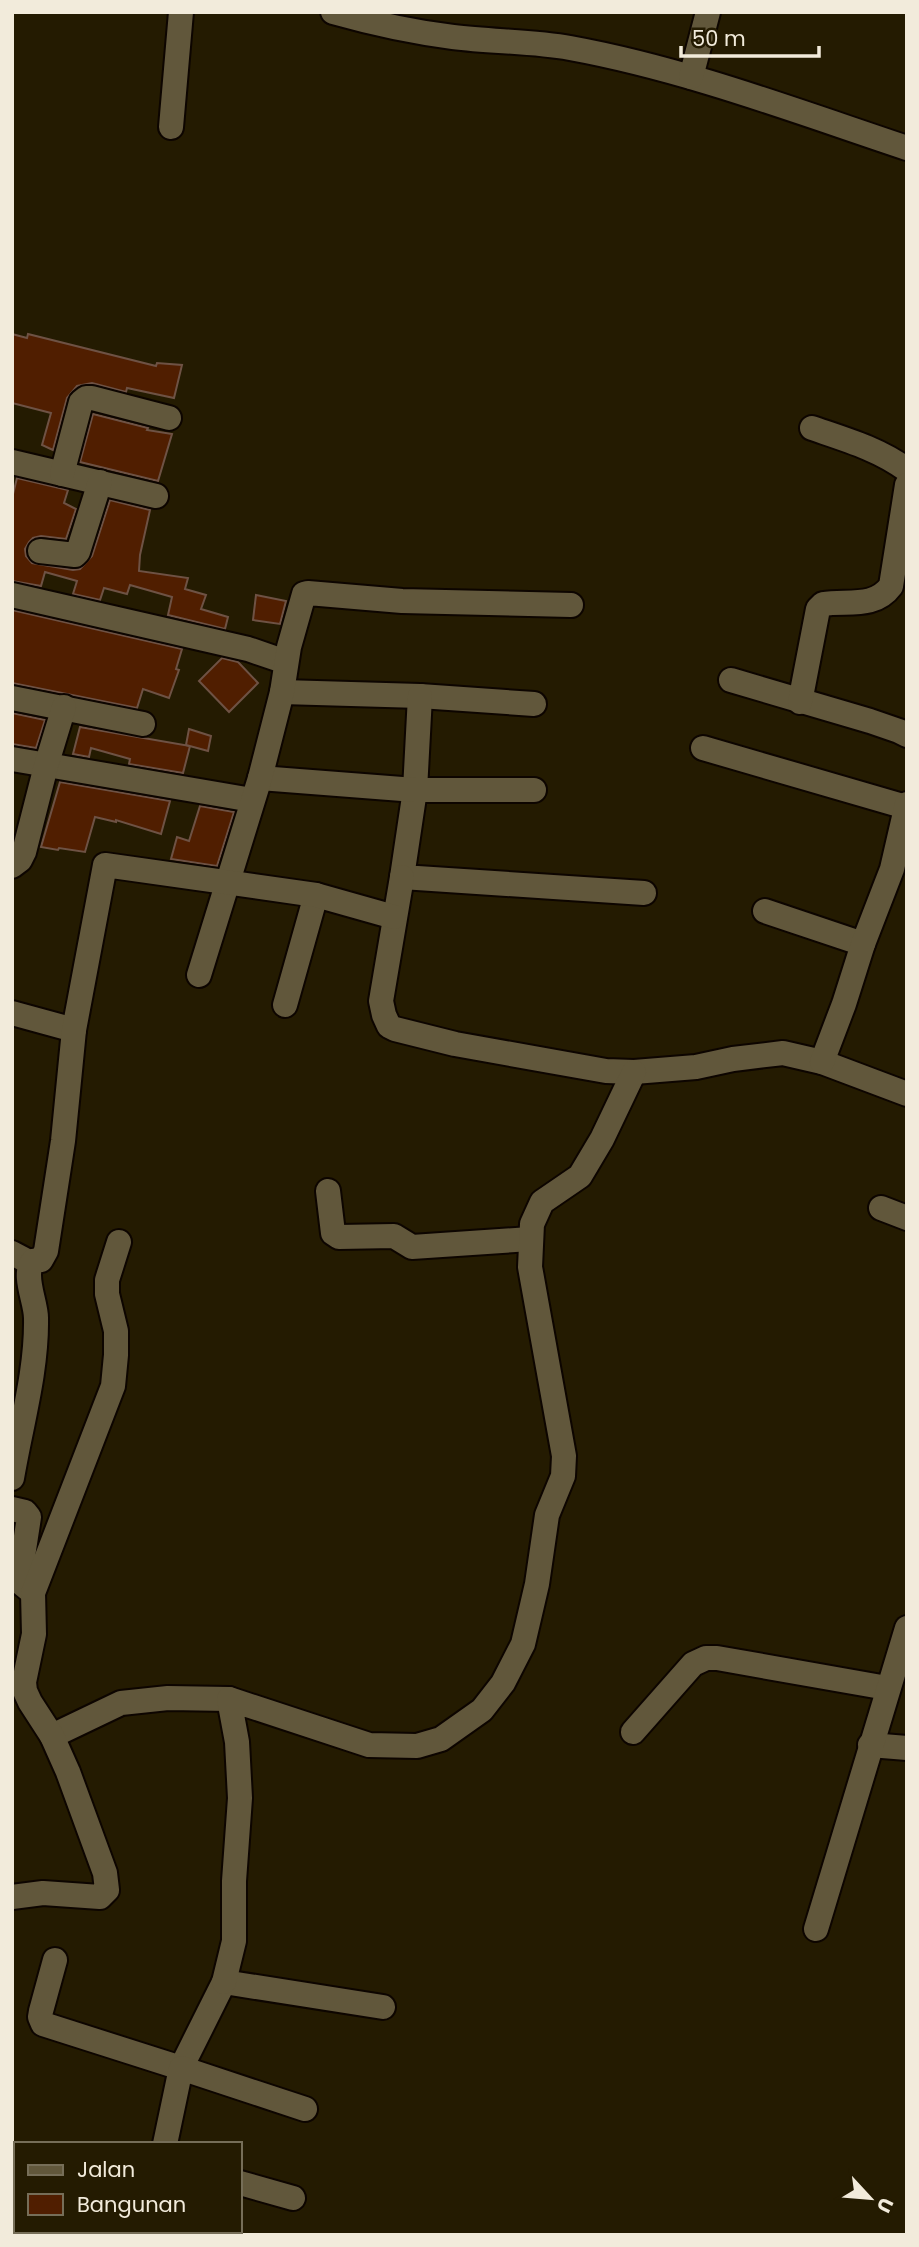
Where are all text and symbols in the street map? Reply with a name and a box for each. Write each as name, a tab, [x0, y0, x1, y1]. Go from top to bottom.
scale bar	[681, 14, 819, 58]
text: 50 m	[692, 24, 746, 53]
legend	[14, 2142, 242, 2233]
text: Jalan	[77, 2155, 135, 2184]
north arrow	[835, 2163, 905, 2233]
text: Bangunan	[77, 2190, 186, 2219]
text: U	[870, 2193, 900, 2217]

